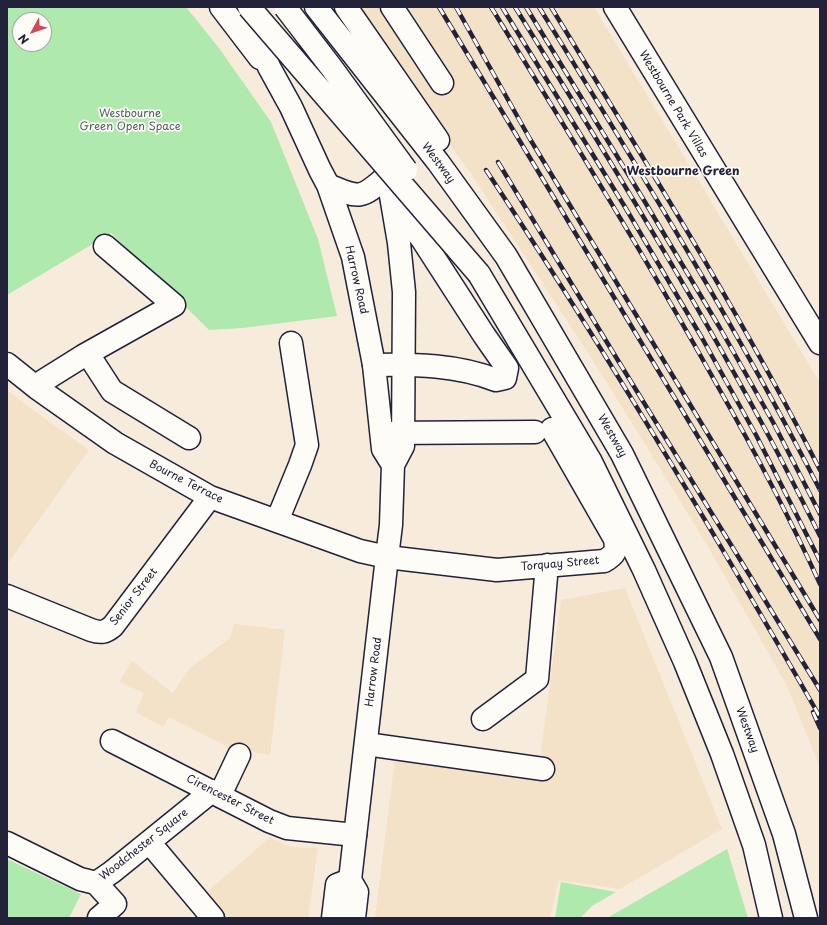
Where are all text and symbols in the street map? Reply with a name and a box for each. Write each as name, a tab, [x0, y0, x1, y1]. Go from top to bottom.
north arrow	[12, 12, 52, 52]
text: N	[14, 31, 33, 48]
street label: Westbourne Park Villas	[636, 48, 710, 160]
park label: Westbourne Green Open Space	[79, 107, 181, 133]
street label: Westway	[419, 140, 457, 186]
district label: Westbourne Green	[627, 165, 739, 179]
street label: Harrow Road	[342, 244, 370, 316]
street label: Westway	[594, 412, 630, 460]
street label: Bourne Terrace	[147, 458, 225, 506]
street label: Torquay Street	[520, 554, 600, 574]
street label: Senior Street	[107, 565, 161, 629]
street label: Harrow Road	[363, 636, 385, 708]
street label: Westway	[733, 706, 761, 754]
street label: Cirencester Street	[184, 772, 276, 828]
street label: Woodchester Square	[97, 806, 191, 884]

